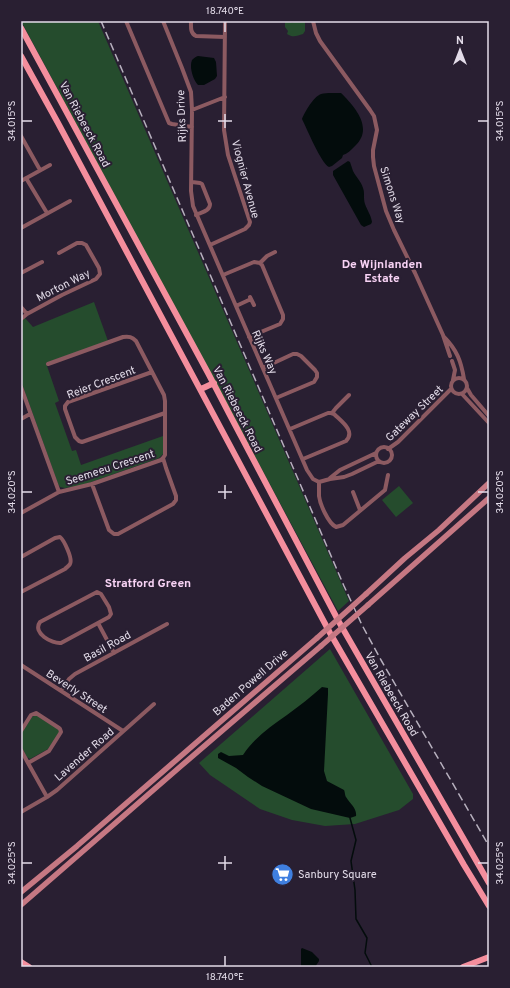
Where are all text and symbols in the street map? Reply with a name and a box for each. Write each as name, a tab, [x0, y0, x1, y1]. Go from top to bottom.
text: 18.740°E	[206, 5, 244, 18]
north arrow	[440, 30, 480, 70]
text: N	[456, 34, 464, 48]
street label: Van Riebeeck Road	[56, 79, 113, 170]
street label: Rijks Drive	[174, 89, 190, 143]
text: 34.015°S	[6, 101, 19, 141]
text: 34.015°S	[494, 101, 507, 141]
street label: Viognier Avenue	[228, 138, 262, 220]
street label: Simons Way	[376, 165, 408, 226]
district label: De Wijnlanden Estate	[342, 257, 422, 287]
street label: Morton Way	[34, 266, 93, 305]
street label: Rijks Way	[248, 328, 280, 377]
street label: Reier Crescent	[65, 363, 138, 402]
street label: Van Riebeeck Road	[209, 364, 265, 455]
street label: Gateway Street	[383, 383, 447, 445]
street label: Seemeeu Crescent	[64, 447, 157, 489]
text: 34.020°S	[6, 470, 19, 514]
text: 34.020°S	[494, 470, 507, 514]
district label: Stratford Green	[105, 576, 191, 592]
street label: Basil Road	[81, 628, 134, 666]
street label: Baden Powell Drive	[210, 646, 291, 719]
street label: Van Riebeeck Road	[361, 650, 421, 739]
street label: Beverly Street	[43, 667, 110, 717]
street label: Lavender Road	[52, 725, 117, 784]
text: 34.025°S	[6, 841, 19, 885]
text: 34.025°S	[494, 841, 507, 885]
supermarket icon: Sanbury Square	[269, 861, 295, 887]
place label: Sanbury Square	[298, 868, 377, 882]
text: 18.740°E	[206, 971, 244, 984]

